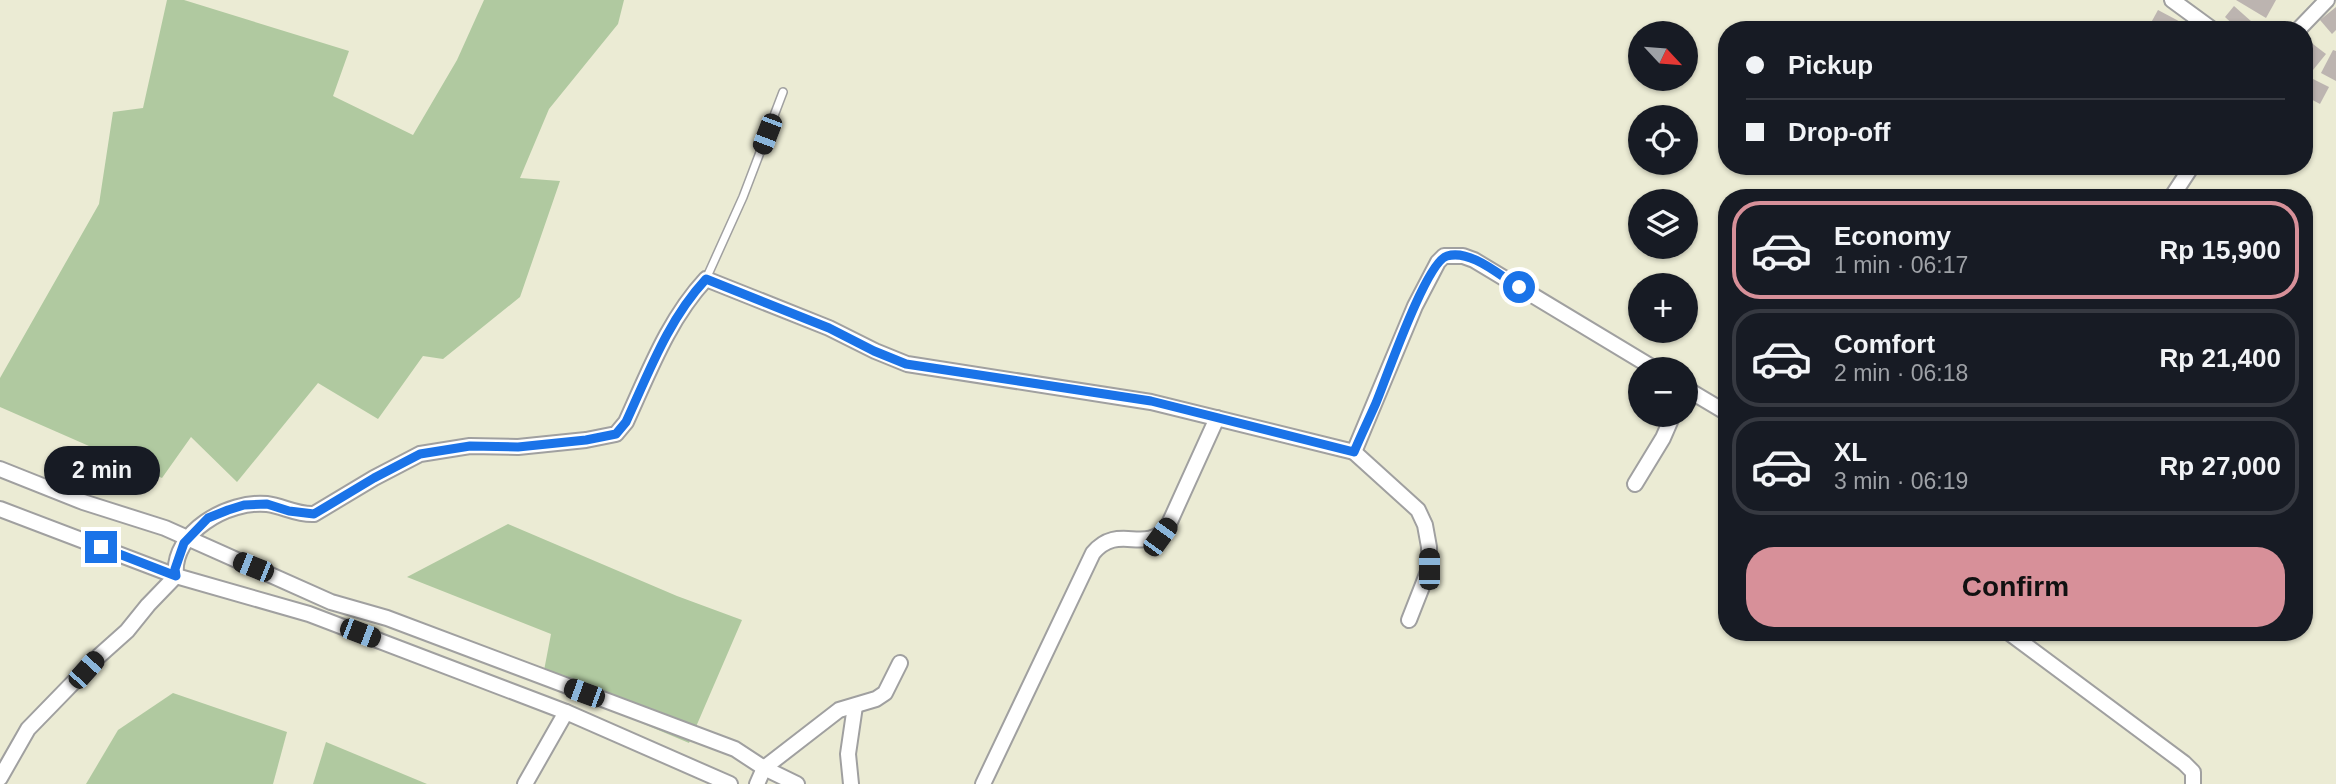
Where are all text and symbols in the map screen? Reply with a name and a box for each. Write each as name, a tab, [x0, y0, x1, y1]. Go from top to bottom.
north arrow	[1628, 21, 1698, 91]
map controls	[1628, 21, 1698, 427]
text: Pickup	[1788, 50, 1873, 80]
button: locate	[1628, 105, 1698, 175]
car	[750, 111, 785, 157]
text: Drop-off	[1788, 117, 1891, 147]
button: layers	[1628, 189, 1698, 259]
icon: car	[1750, 219, 1813, 282]
text: Economy	[1834, 221, 1951, 251]
text: Rp 15,900	[2160, 235, 2281, 265]
text: 1 min · 06:17	[1834, 252, 1968, 278]
route start	[1503, 271, 1535, 303]
button: +	[1628, 273, 1698, 343]
icon: car	[1750, 327, 1813, 390]
text: Comfort	[1834, 329, 1935, 359]
text: Rp 21,400	[2160, 343, 2281, 373]
button: −	[1628, 357, 1698, 427]
text: 2 min · 06:18	[1834, 360, 1968, 386]
icon: car	[1750, 435, 1813, 498]
text: XL	[1834, 437, 1867, 467]
callout: 2 min	[43, 446, 159, 494]
text: Rp 27,000	[2160, 451, 2281, 481]
text: 2 min	[72, 457, 132, 483]
text: 3 min · 06:19	[1834, 468, 1968, 494]
car	[1140, 514, 1181, 560]
route end	[85, 531, 117, 563]
button: Confirm	[1746, 547, 2285, 627]
car	[1419, 548, 1440, 590]
car	[230, 549, 277, 585]
car	[337, 616, 384, 650]
car	[65, 647, 108, 693]
car	[561, 676, 608, 710]

